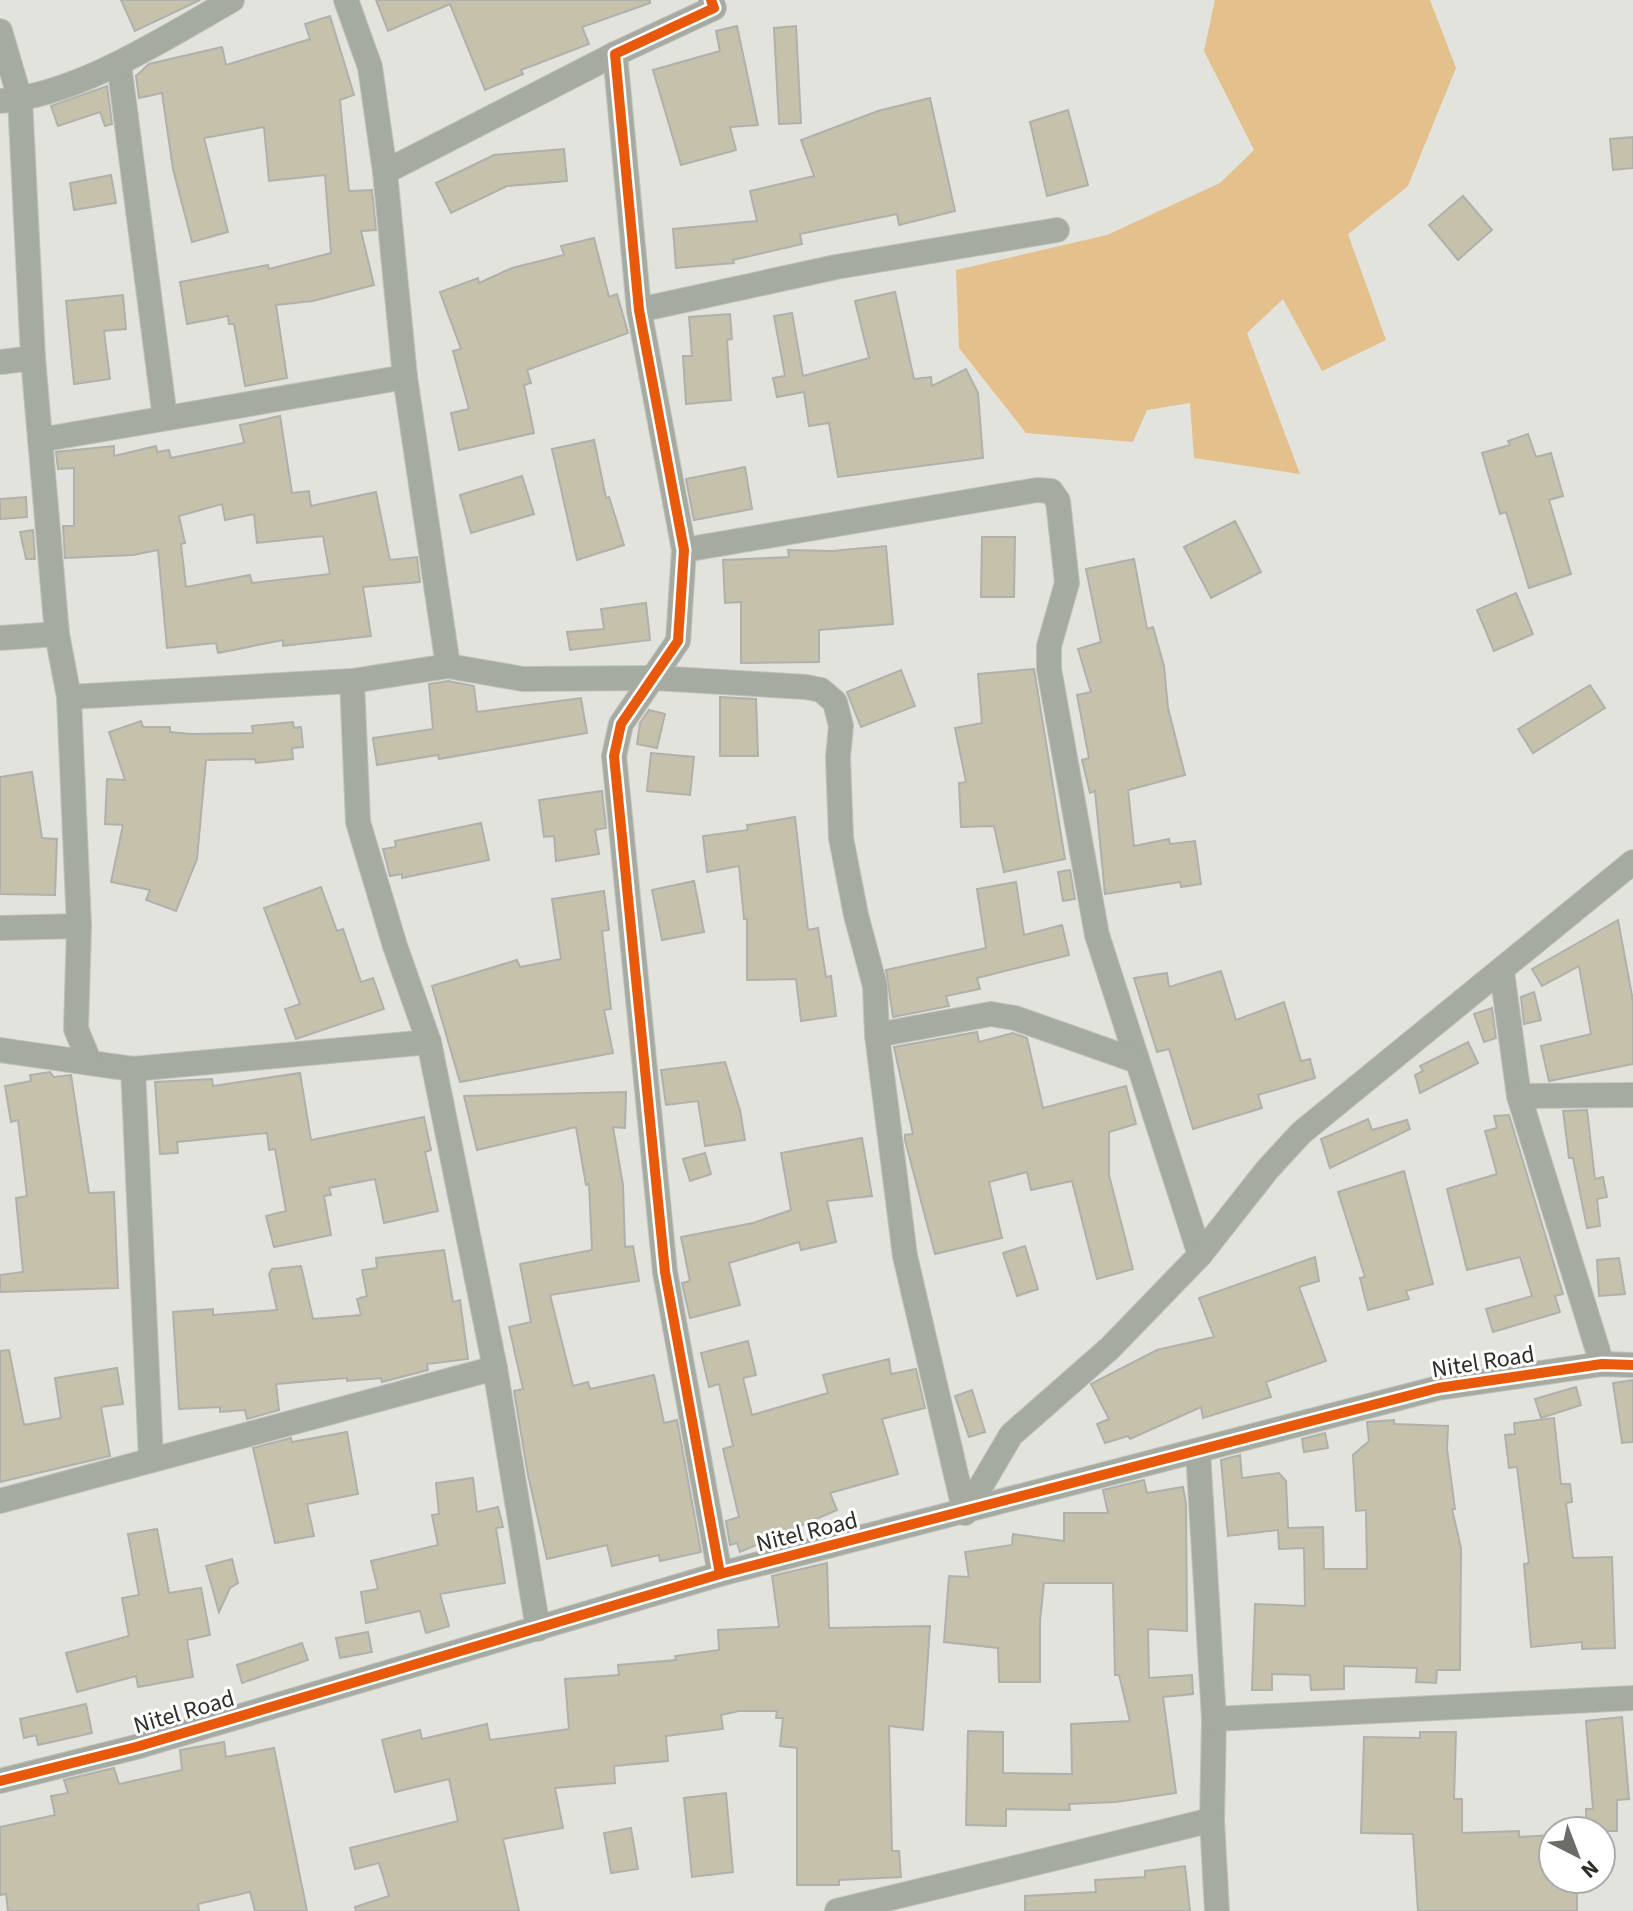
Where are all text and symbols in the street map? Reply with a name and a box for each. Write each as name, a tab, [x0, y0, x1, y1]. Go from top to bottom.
street label: Nitel Road	[1429, 1337, 1537, 1387]
street label: Nitel Road	[753, 1502, 861, 1562]
street label: Nitel Road	[129, 1681, 239, 1743]
north arrow	[1537, 1815, 1617, 1895]
text: N	[1574, 1852, 1606, 1886]

